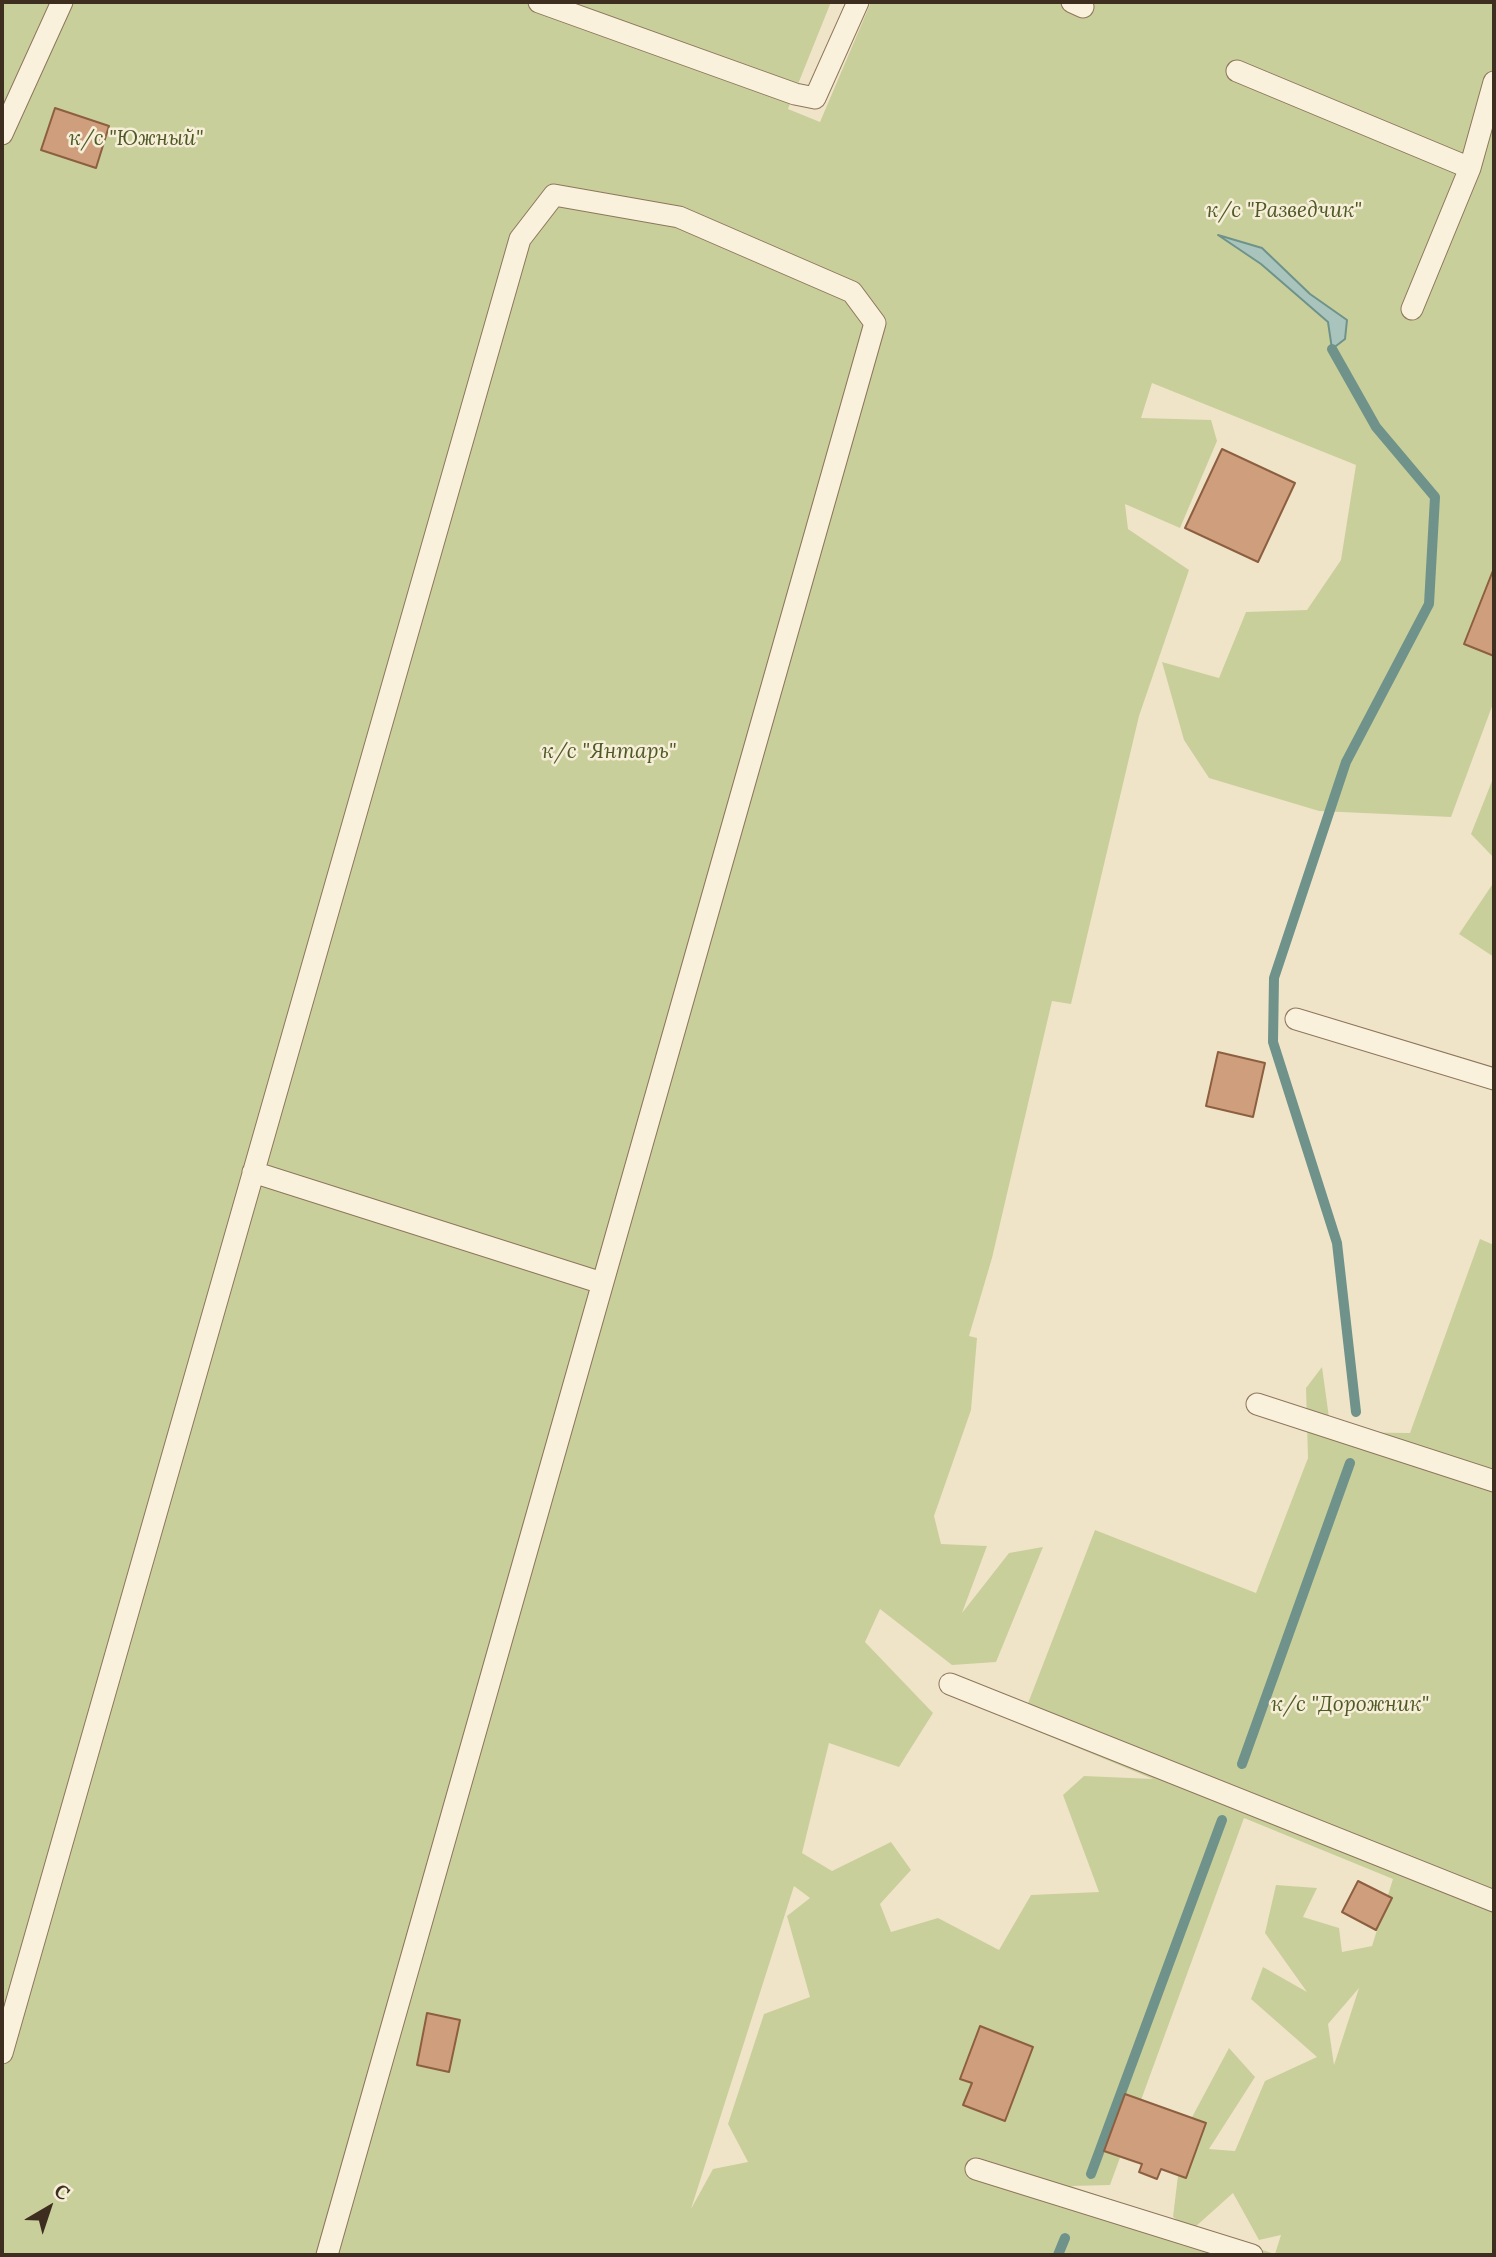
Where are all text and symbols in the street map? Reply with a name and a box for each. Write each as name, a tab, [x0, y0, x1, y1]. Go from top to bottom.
park label: к/с "Южный"	[69, 126, 203, 152]
park label: к/с "Разведчик"	[1206, 198, 1362, 224]
park label: к/с "Янтарь"	[542, 739, 676, 765]
park label: к/с "Дорожник"	[1271, 1692, 1429, 1718]
north arrow	[14, 2173, 84, 2243]
text: С	[50, 2178, 75, 2205]

